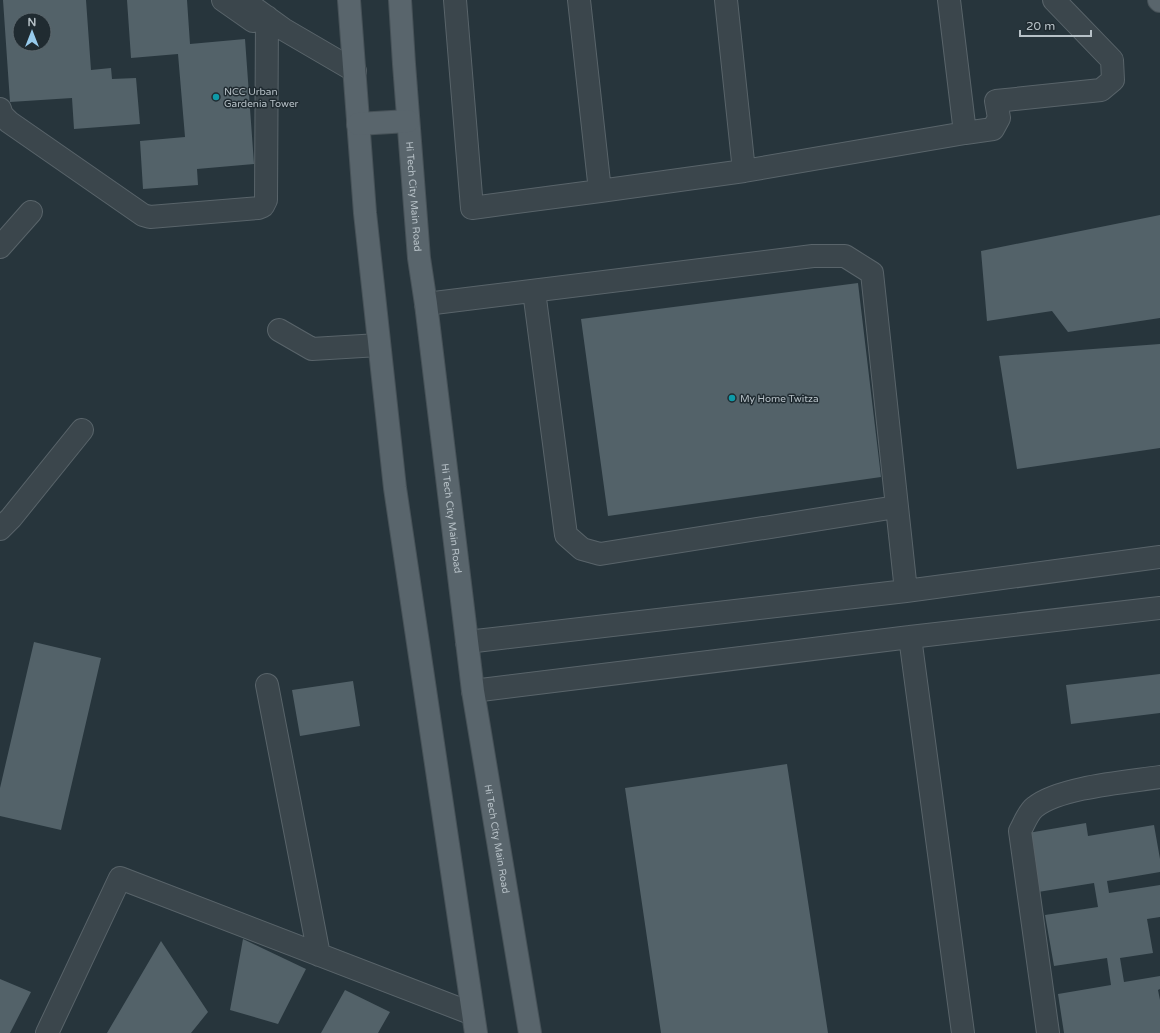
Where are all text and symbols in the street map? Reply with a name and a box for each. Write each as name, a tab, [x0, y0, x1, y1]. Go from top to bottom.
north arrow	[12, 12, 52, 52]
scale bar	[1020, 12, 1091, 38]
text: N	[28, 16, 36, 29]
text: 20 m	[1026, 19, 1055, 33]
place label: NCC Urban Gardenia Tower	[224, 86, 299, 110]
marker: NCC Urban Gardenia Tower	[211, 92, 221, 102]
street label: Hi Tech City Main Road	[403, 141, 423, 252]
marker: My Home Twitza	[727, 393, 737, 403]
place label: My Home Twitza	[740, 393, 819, 405]
street label: Hi Tech City Main Road	[438, 463, 464, 574]
street label: Hi Tech City Main Road	[482, 784, 512, 895]

